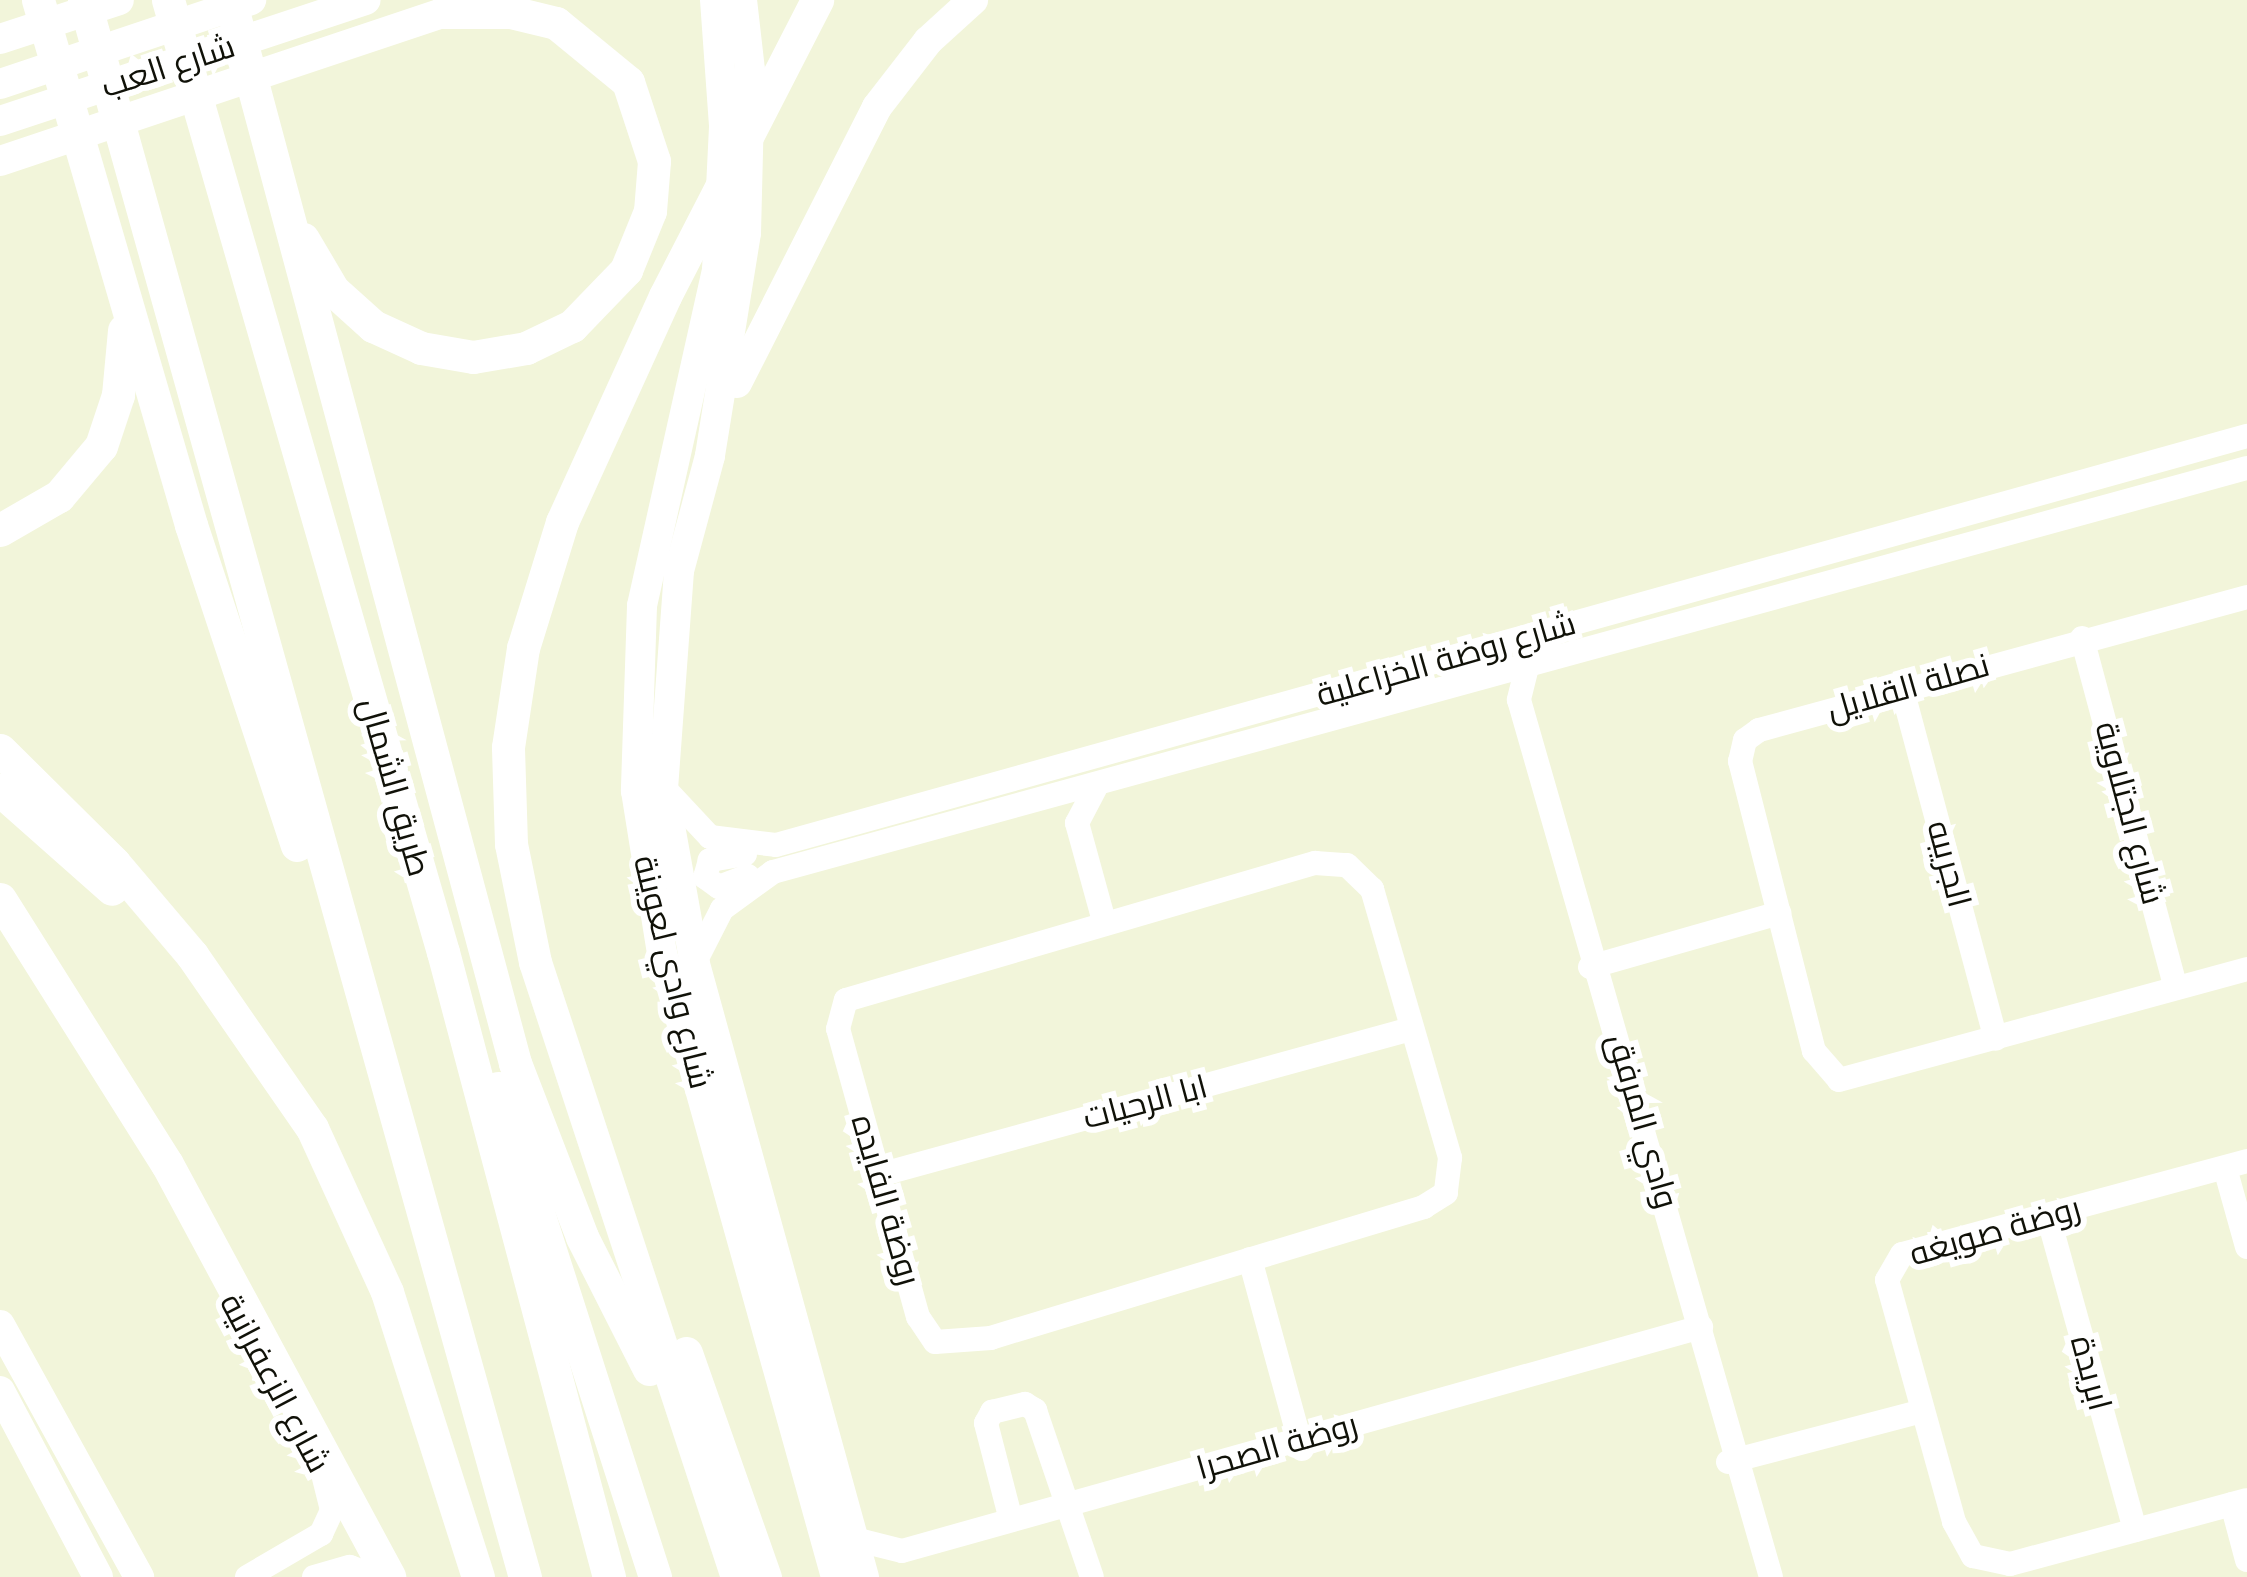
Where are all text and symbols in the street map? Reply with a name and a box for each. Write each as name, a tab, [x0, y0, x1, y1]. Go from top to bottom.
street label: شارع العب	[96, 26, 240, 106]
street label: شارع روضة الخزاعلية	[1312, 603, 1580, 715]
street label: نصلة القلايل	[1822, 645, 1994, 729]
street label: طريق الشمال	[351, 693, 439, 881]
street label: شارع الجتلاوية	[2087, 717, 2173, 909]
street label: الجريبه	[1918, 816, 1980, 912]
street label: شارع وادي لعوينة	[625, 851, 721, 1093]
street label: وادي المرفق	[1599, 1029, 1687, 1213]
street label: ابا الرحيات	[1078, 1066, 1212, 1138]
street label: روضة الفايده	[843, 1110, 929, 1290]
street label: روضة صويغه	[1905, 1188, 2085, 1274]
street label: شارع الزعفرانية	[211, 1287, 339, 1479]
street label: ابريدة	[2062, 1331, 2120, 1415]
street label: روضة الصحرا	[1192, 1404, 1362, 1488]

